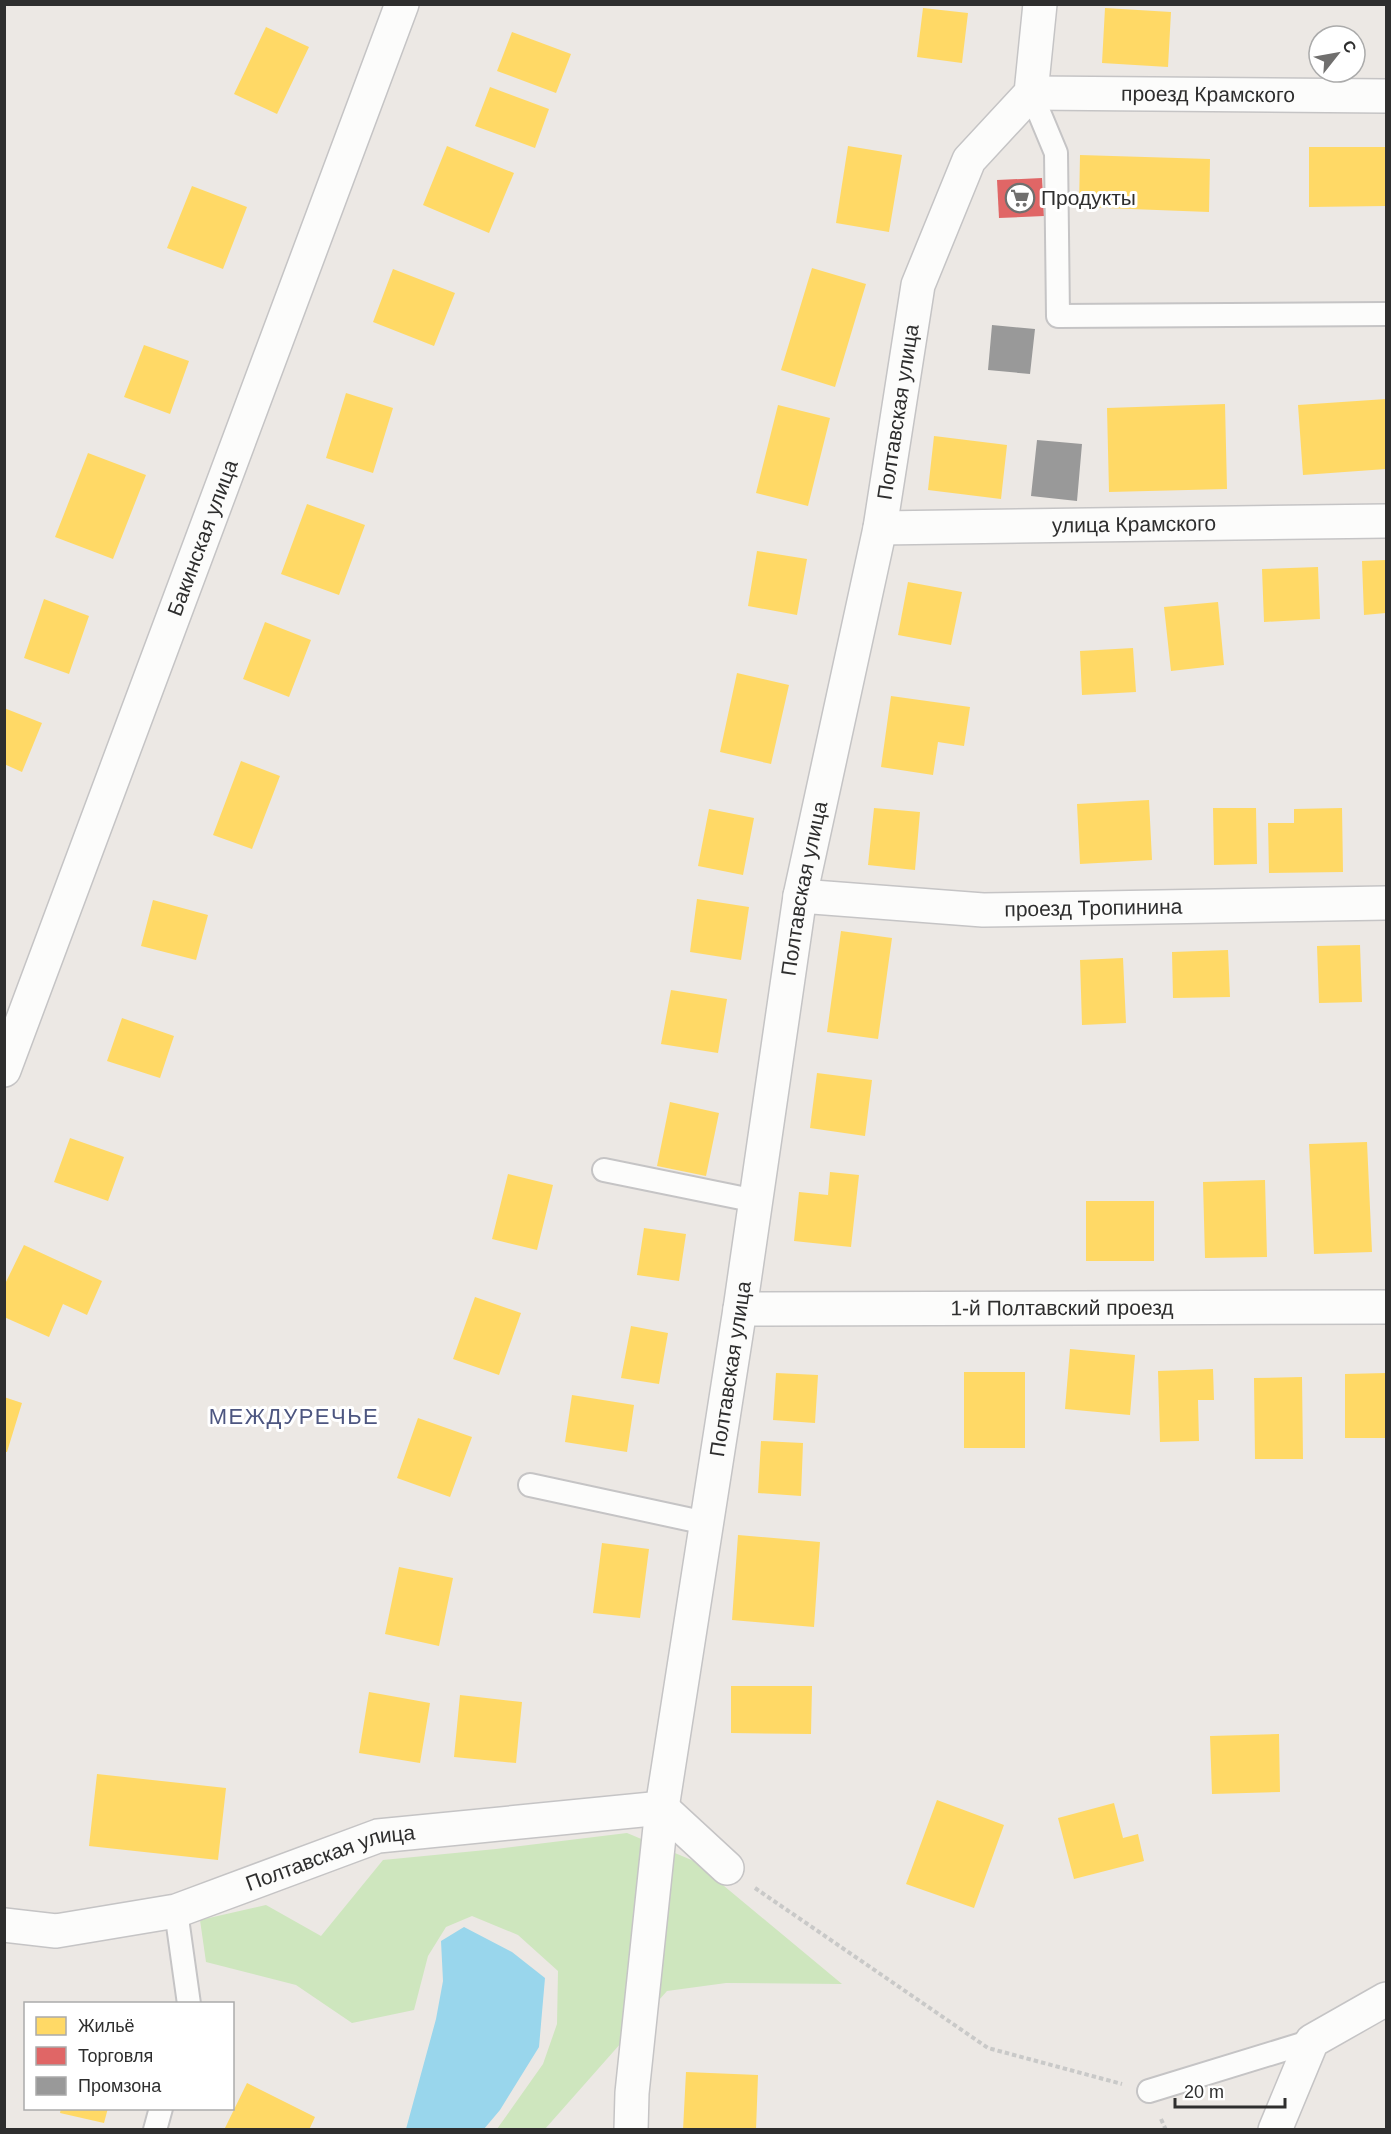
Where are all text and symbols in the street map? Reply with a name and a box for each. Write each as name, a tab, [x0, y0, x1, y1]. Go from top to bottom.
north arrow	[1307, 24, 1367, 84]
text: С	[1339, 37, 1360, 56]
street label: проезд Крамского	[1121, 82, 1295, 106]
supermarket icon: Продукты	[1004, 182, 1036, 214]
place label: Продукты	[1041, 186, 1136, 209]
street label: Полтавская улица	[873, 322, 923, 501]
street label: Бакинская улица	[163, 456, 242, 619]
street label: улица Крамского	[1052, 511, 1216, 537]
street label: Полтавская улица	[777, 799, 831, 977]
street label: проезд Тропинина	[1004, 895, 1183, 921]
street label: Полтавская улица	[705, 1279, 755, 1458]
street label: 1-й Полтавский проезд	[950, 1296, 1174, 1319]
district label: МЕЖДУРЕЧЬЕ	[209, 1404, 379, 1429]
street label: Полтавская улица	[242, 1820, 416, 1895]
legend	[24, 2002, 234, 2110]
text: Жильё	[78, 2016, 135, 2036]
text: Торговля	[78, 2046, 153, 2066]
scale bar	[1175, 2071, 1284, 2109]
text: Промзона	[78, 2076, 162, 2096]
text: 20 m	[1184, 2082, 1224, 2102]

